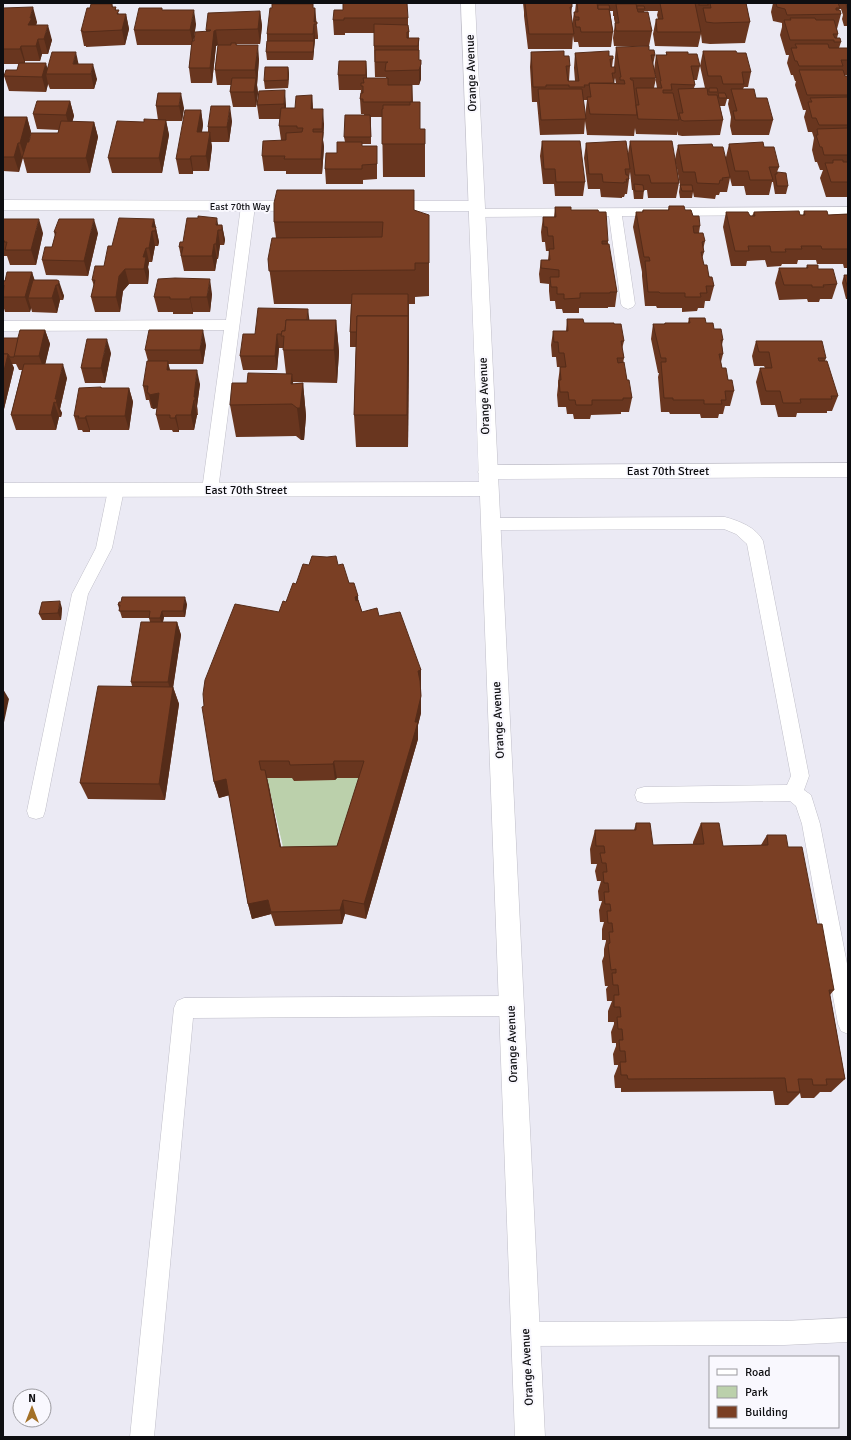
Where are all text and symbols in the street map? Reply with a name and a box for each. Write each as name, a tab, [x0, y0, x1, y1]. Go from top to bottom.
street label: Orange Avenue	[463, 34, 480, 112]
street label: East 70th Way	[210, 201, 271, 213]
street label: Orange Avenue	[476, 357, 493, 435]
street label: East 70th Street	[627, 464, 709, 479]
street label: East 70th Street	[205, 483, 287, 498]
street label: Orange Avenue	[489, 681, 508, 759]
street label: Orange Avenue	[504, 1005, 521, 1083]
street label: Orange Avenue	[518, 1328, 537, 1406]
legend	[709, 1356, 839, 1428]
text: Road	[745, 1365, 771, 1380]
text: Park	[745, 1385, 768, 1400]
north arrow	[12, 1388, 52, 1428]
text: N	[28, 1392, 36, 1405]
text: Building	[745, 1405, 788, 1420]

